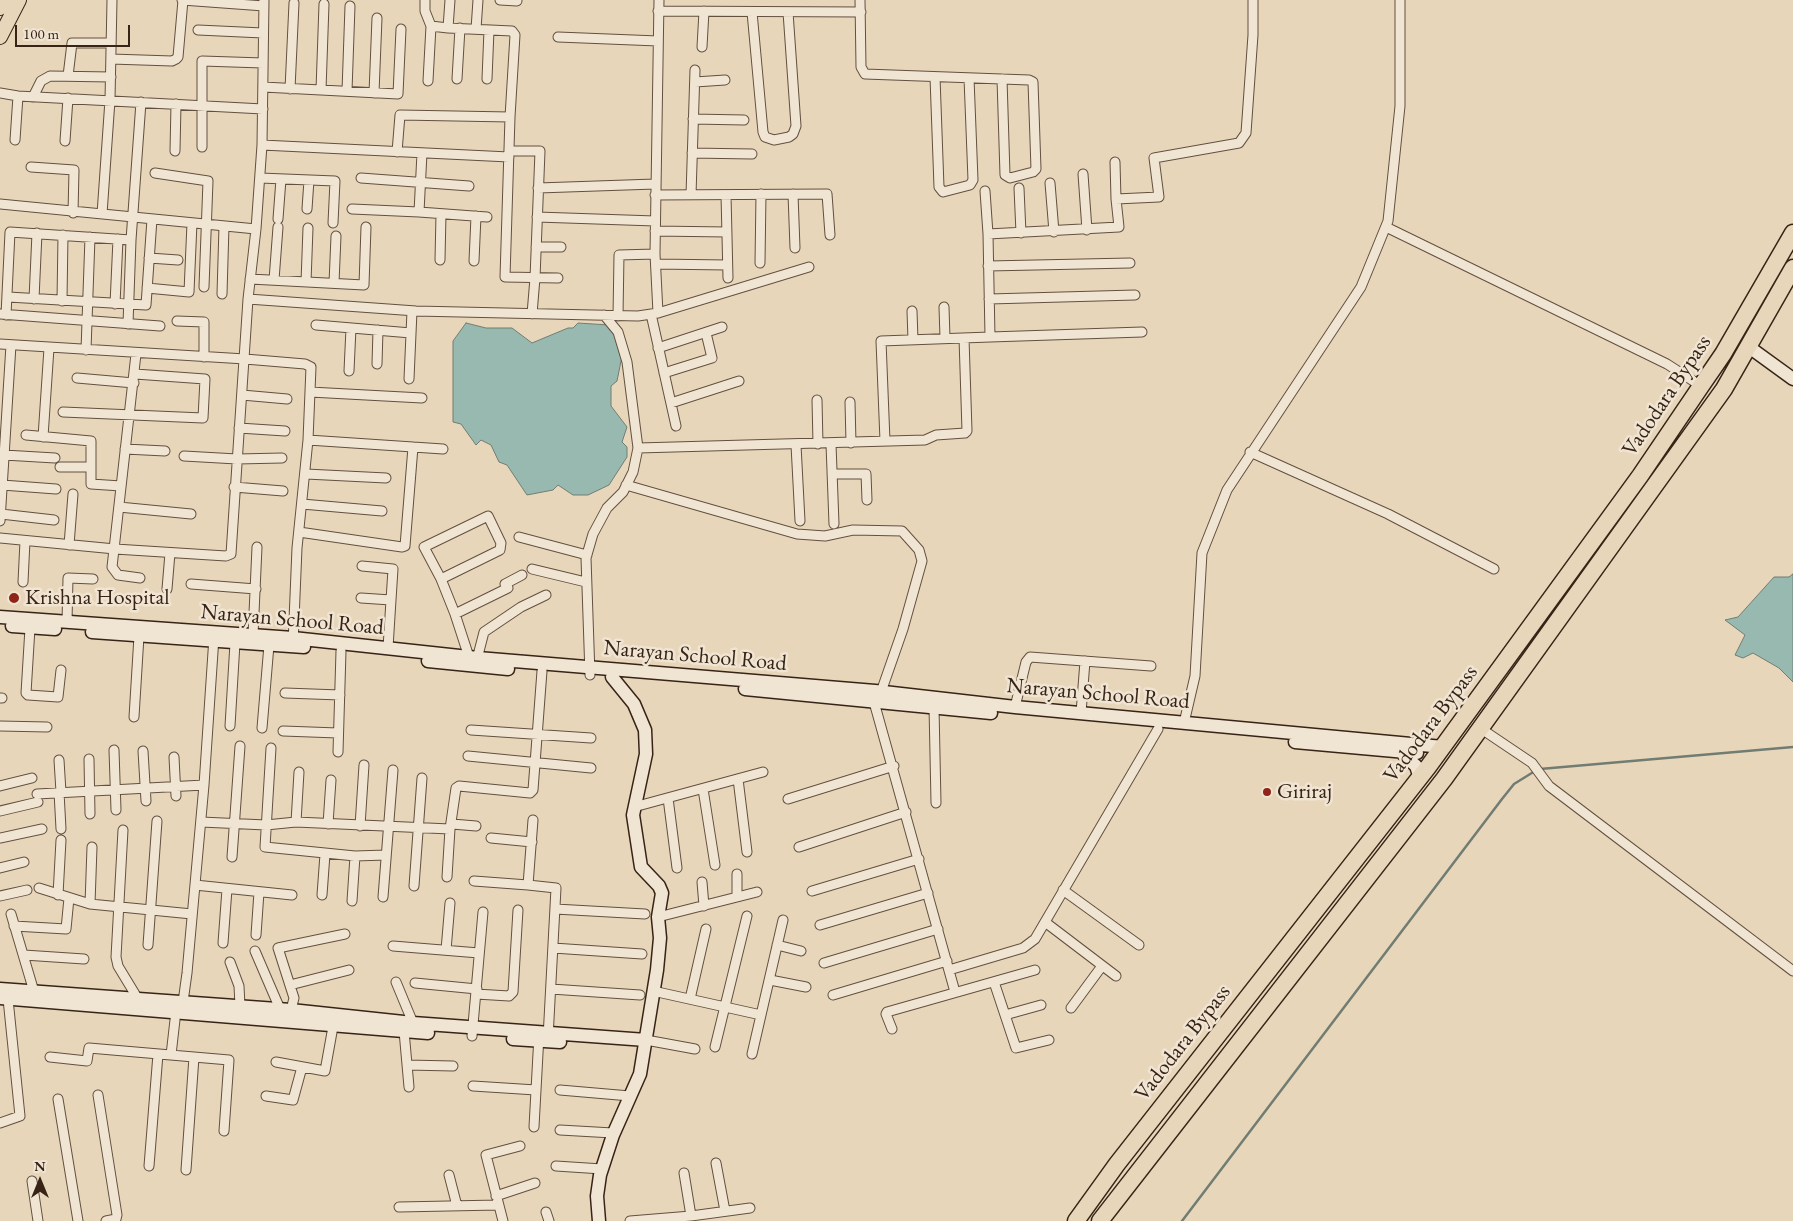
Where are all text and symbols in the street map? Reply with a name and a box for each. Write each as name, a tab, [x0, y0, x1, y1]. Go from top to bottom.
scale bar	[18, 15, 132, 47]
text: 100 m	[23, 24, 59, 43]
street label: Vadodara Bypass	[1617, 330, 1717, 462]
place label: Krishna Hospital	[25, 585, 170, 611]
marker: Krishna Hospital	[7, 591, 21, 605]
street label: Narayan School Road	[199, 599, 385, 641]
street label: Narayan School Road	[602, 635, 788, 677]
street label: Vadodara Bypass	[1378, 660, 1484, 788]
street label: Narayan School Road	[1005, 673, 1191, 715]
place label: Giriraj	[1277, 779, 1332, 805]
marker: Giriraj	[1261, 786, 1273, 798]
street label: Vadodara Bypass	[1129, 980, 1237, 1106]
north arrow	[15, 1156, 65, 1206]
text: N	[34, 1157, 46, 1175]

